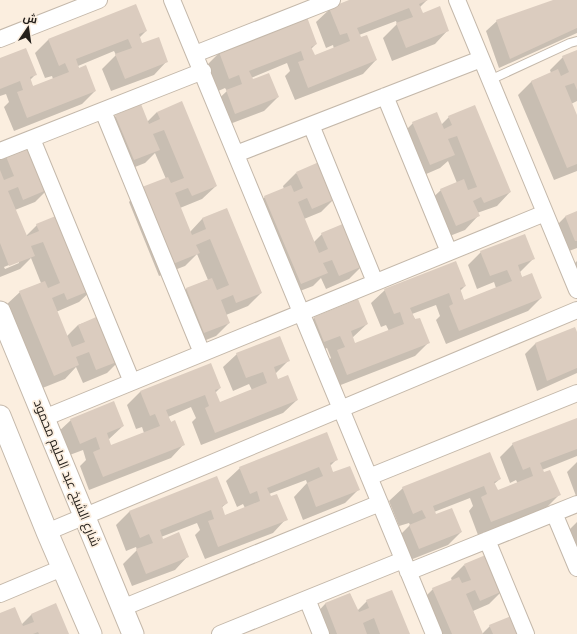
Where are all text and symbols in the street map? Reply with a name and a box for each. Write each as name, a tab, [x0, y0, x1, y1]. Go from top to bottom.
north arrow	[8, 8, 48, 48]
text: ش	[22, 11, 38, 27]
street label: شارع الشيخ عبد الحليم محمود	[29, 397, 103, 549]

